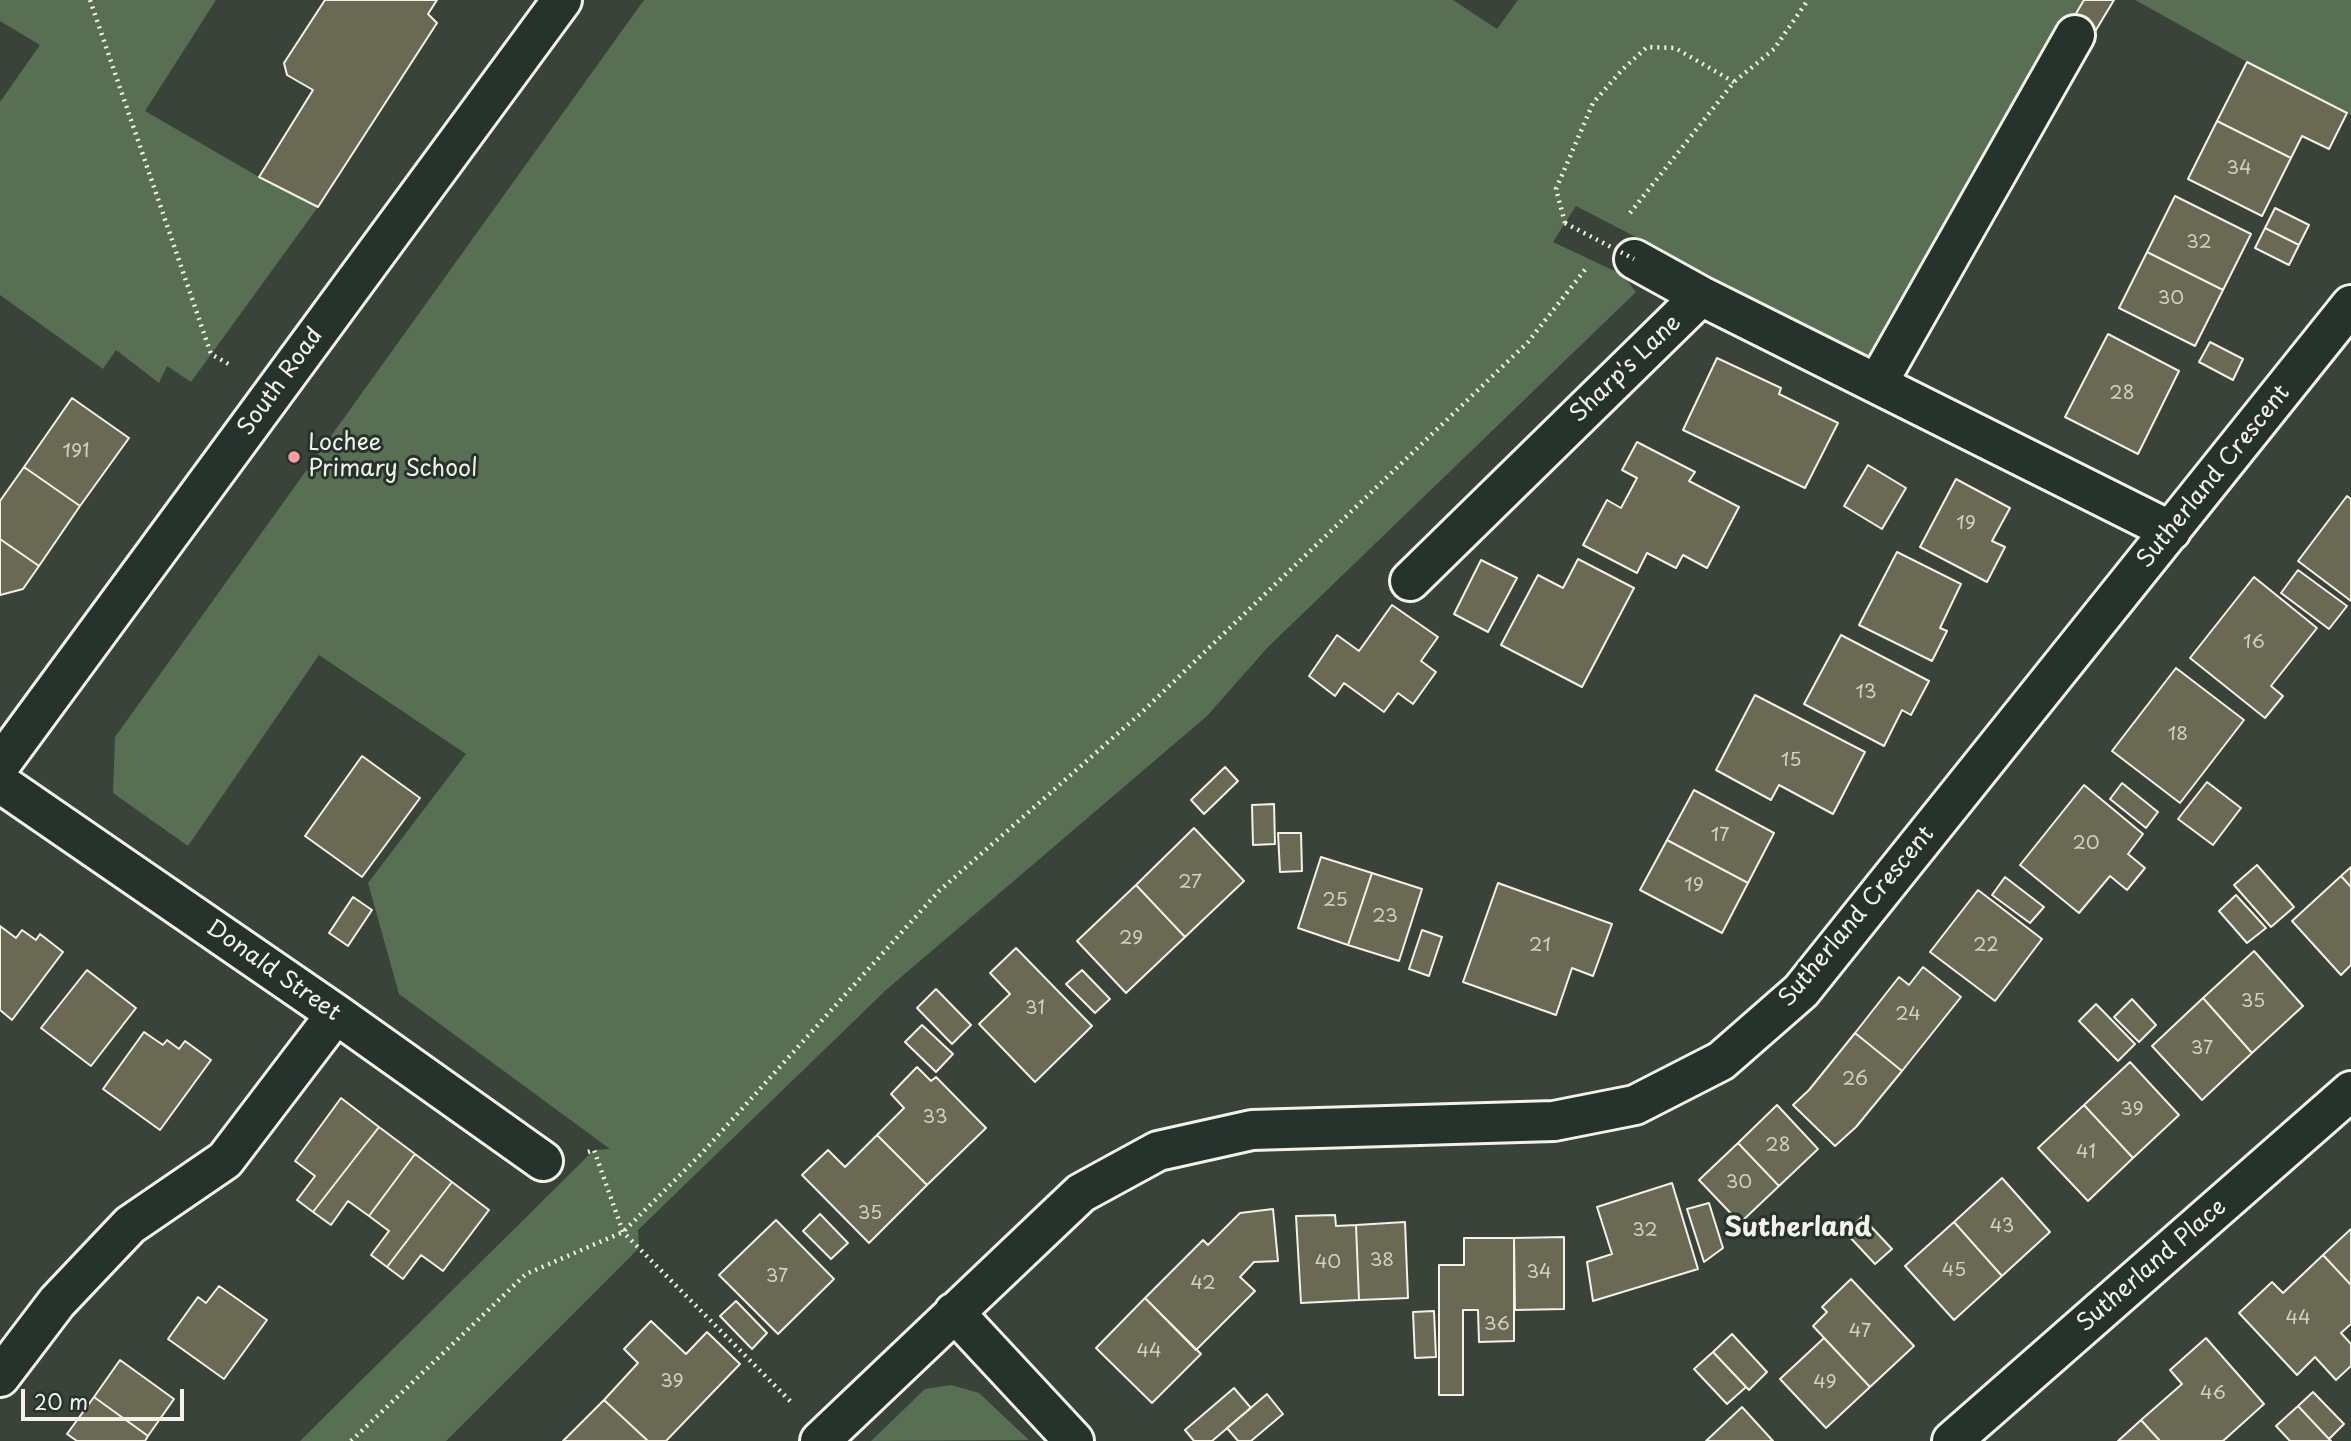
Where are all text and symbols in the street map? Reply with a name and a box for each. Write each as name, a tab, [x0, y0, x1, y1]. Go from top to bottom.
house number: 34	[2226, 158, 2252, 180]
house number: 32	[2186, 232, 2212, 254]
house number: 30	[2158, 288, 2184, 310]
street label: Sharp's Lane	[1565, 309, 1687, 429]
street label: South Road	[233, 323, 329, 441]
street label: Sutherland Crescent	[2132, 380, 2296, 574]
house number: 28	[2109, 383, 2135, 405]
place label: Lochee Primary School	[308, 430, 478, 484]
house number: 191	[63, 441, 89, 463]
marker: Lochee Primary School	[286, 449, 302, 465]
house number: 19	[1956, 513, 1976, 535]
house number: 16	[2243, 632, 2265, 654]
house number: 13	[1855, 682, 1877, 704]
house number: 18	[2168, 724, 2188, 746]
house number: 15	[1781, 750, 1801, 772]
street label: Sutherland Crescent	[1773, 821, 1941, 1013]
house number: 17	[1711, 825, 1729, 847]
house number: 20	[2072, 833, 2100, 855]
house number: 27	[1178, 872, 1202, 894]
house number: 19	[1684, 875, 1704, 897]
house number: 25	[1322, 890, 1348, 912]
house number: 23	[1372, 906, 1398, 928]
street label: Donald Street	[201, 915, 345, 1027]
house number: 29	[1119, 928, 1143, 950]
house number: 21	[1529, 935, 1551, 957]
house number: 22	[1973, 935, 1999, 957]
house number: 35	[2241, 991, 2265, 1013]
house number: 31	[1025, 998, 1045, 1020]
house number: 24	[1895, 1004, 1921, 1026]
house number: 37	[2191, 1038, 2213, 1060]
house number: 26	[1842, 1069, 1868, 1091]
house number: 39	[2120, 1099, 2144, 1121]
house number: 33	[923, 1107, 947, 1129]
house number: 28	[1765, 1135, 1791, 1157]
house number: 41	[2076, 1142, 2096, 1164]
house number: 30	[1726, 1172, 1752, 1194]
street label: Sutherland Place	[2072, 1194, 2232, 1338]
house number: 35	[858, 1203, 882, 1225]
district label: Sutherland	[1724, 1213, 1872, 1245]
house number: 43	[1990, 1216, 2014, 1238]
house number: 32	[1632, 1220, 1658, 1242]
house number: 38	[1370, 1250, 1394, 1272]
house number: 40	[1315, 1252, 1341, 1274]
house number: 45	[1942, 1260, 1966, 1282]
house number: 34	[1526, 1262, 1552, 1284]
house number: 37	[766, 1266, 788, 1288]
house number: 42	[1190, 1273, 1216, 1295]
house number: 44	[2285, 1308, 2311, 1330]
house number: 36	[1484, 1314, 1510, 1336]
house number: 47	[1849, 1321, 1871, 1343]
house number: 44	[1136, 1341, 1162, 1363]
house number: 39	[660, 1371, 684, 1393]
house number: 49	[1813, 1372, 1837, 1394]
scale bar	[24, 1374, 187, 1418]
house number: 46	[2200, 1383, 2226, 1405]
text: 20 m	[34, 1385, 88, 1417]

